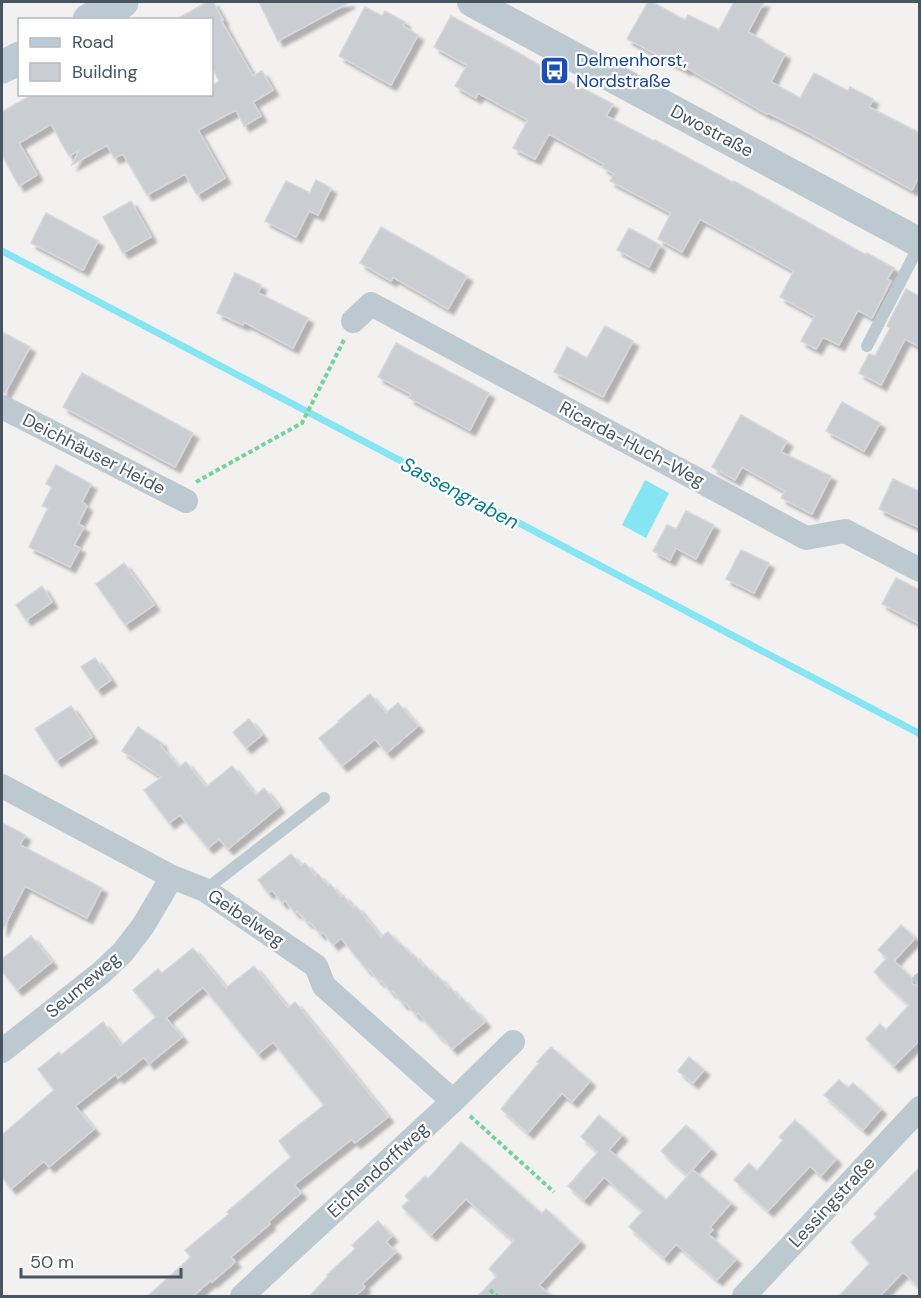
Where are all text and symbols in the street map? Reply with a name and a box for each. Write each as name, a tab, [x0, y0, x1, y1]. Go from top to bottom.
legend	[18, 18, 213, 96]
text: Road	[72, 30, 114, 54]
place label: Delmenhorst, Nordstraße	[576, 48, 687, 93]
bus stop icon: Delmenhorst, Nordstraße	[539, 54, 571, 86]
text: Building	[72, 60, 137, 84]
street label: Dwostraße	[666, 99, 758, 163]
street label: Ricarda-Huch-Weg	[555, 396, 709, 492]
street label: Deichhäuser Heide	[19, 408, 169, 500]
water label: Sassengraben	[396, 451, 524, 535]
street label: Geibelweg	[203, 884, 289, 952]
street label: Seumeweg	[41, 947, 125, 1023]
street label: Eichendorffweg	[322, 1117, 434, 1223]
street label: Lessingstraße	[784, 1151, 880, 1253]
scale bar	[21, 1241, 182, 1279]
text: 50 m	[30, 1250, 74, 1274]

